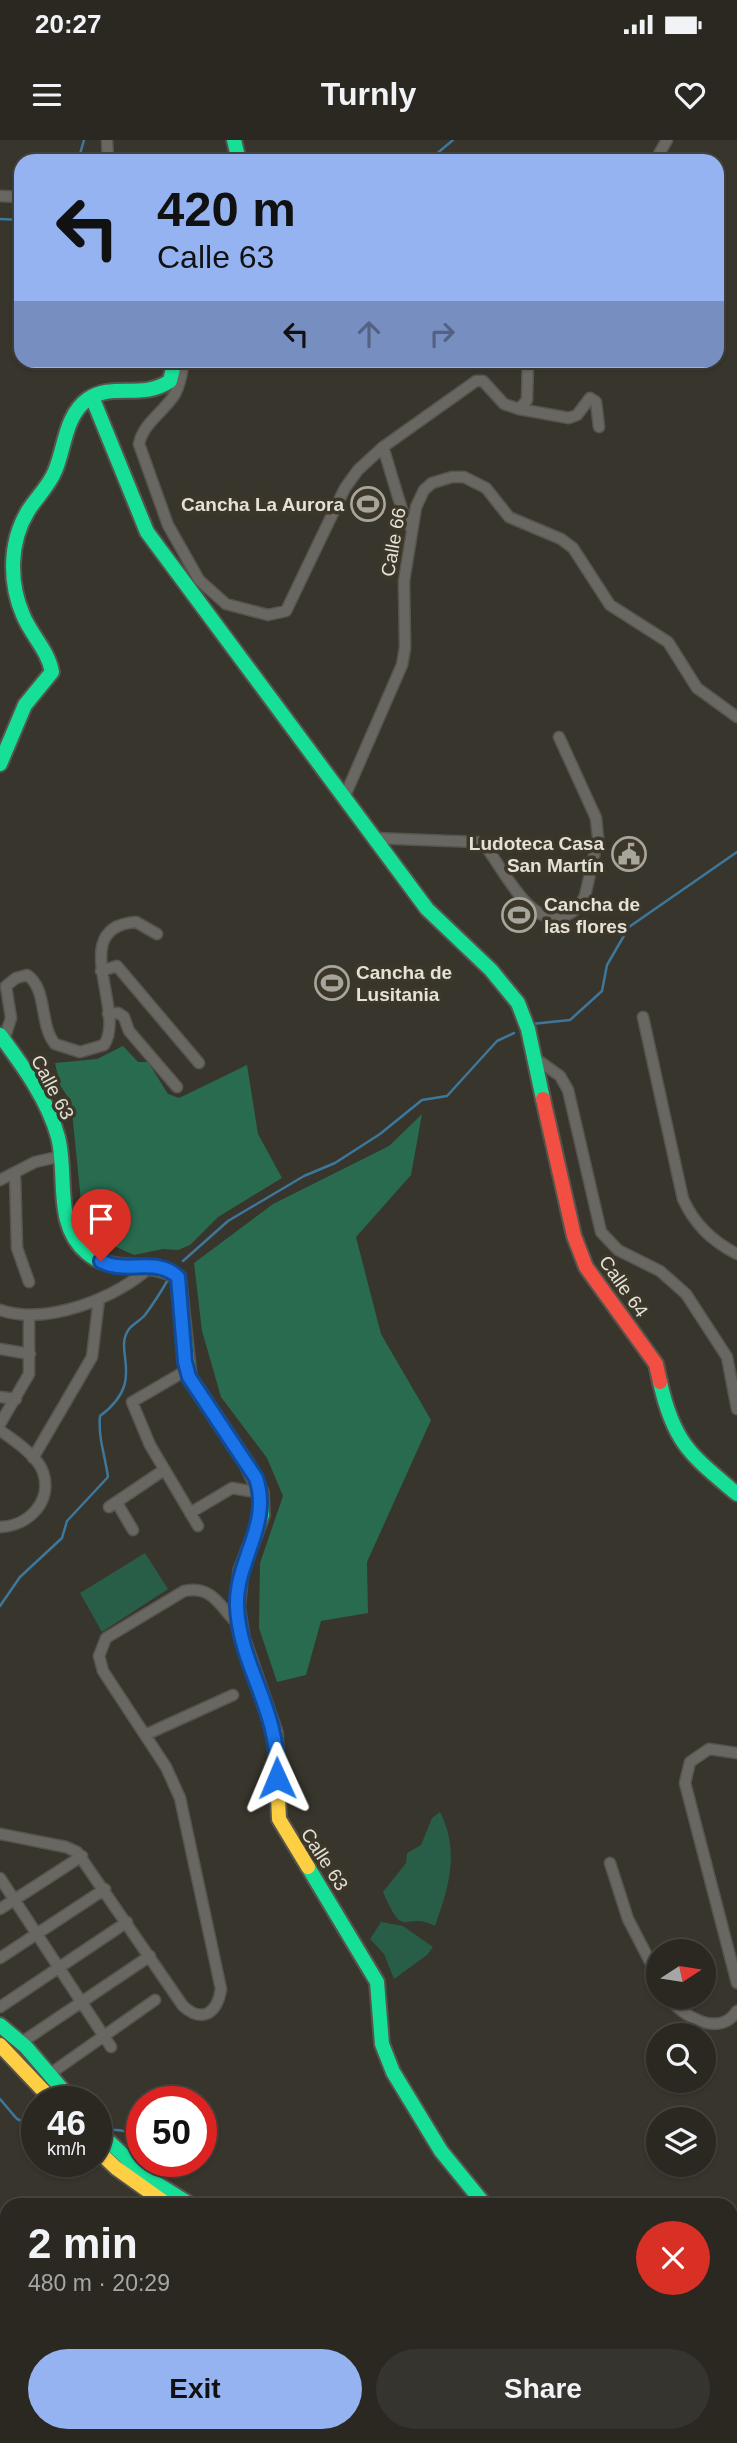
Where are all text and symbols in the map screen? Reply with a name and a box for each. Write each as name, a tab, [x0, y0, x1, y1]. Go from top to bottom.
text: 20:27	[35, 9, 102, 39]
icon: menu	[28, 76, 66, 114]
text: Turnly	[321, 76, 416, 112]
icon: heart	[671, 76, 709, 114]
icon: left	[42, 182, 133, 273]
text: 420 m	[157, 182, 296, 236]
text: Calle 63	[157, 239, 274, 275]
icon: left	[277, 315, 315, 353]
icon: ahead	[350, 315, 388, 353]
icon: right	[423, 315, 461, 353]
sports icon: Cancha La Aurora	[349, 485, 387, 523]
place label: Cancha La Aurora	[181, 494, 344, 515]
street label: Calle 66	[377, 506, 410, 578]
place label: Ludoteca Casa San Martín	[469, 833, 604, 876]
public building icon: Ludoteca Casa San Martín	[610, 835, 648, 873]
place label: Cancha de las flores	[544, 894, 640, 937]
sports icon: Cancha de las flores	[500, 896, 538, 934]
place label: Cancha de Lusitania	[356, 962, 452, 1005]
sports icon: Cancha de Lusitania	[313, 964, 351, 1002]
street label: Calle 63	[27, 1052, 78, 1123]
pin	[71, 1189, 131, 1261]
icon: arrive	[82, 1200, 120, 1238]
street label: Calle 64	[595, 1252, 652, 1321]
position arrow	[240, 1741, 314, 1815]
street label: Calle 63	[297, 1824, 352, 1894]
north arrow	[646, 1939, 716, 2009]
map controls	[646, 1939, 716, 2177]
button: search	[646, 2023, 716, 2093]
speed limit sign: 50	[126, 2086, 217, 2177]
text: 46	[47, 2103, 86, 2142]
button: layers	[646, 2107, 716, 2177]
text: km/h	[47, 2139, 86, 2159]
text: 2 min	[28, 2220, 138, 2267]
button: close	[636, 2221, 710, 2295]
text: 480 m · 20:29	[28, 2270, 170, 2296]
button: Exit	[28, 2349, 362, 2429]
button: Share	[376, 2349, 710, 2429]

